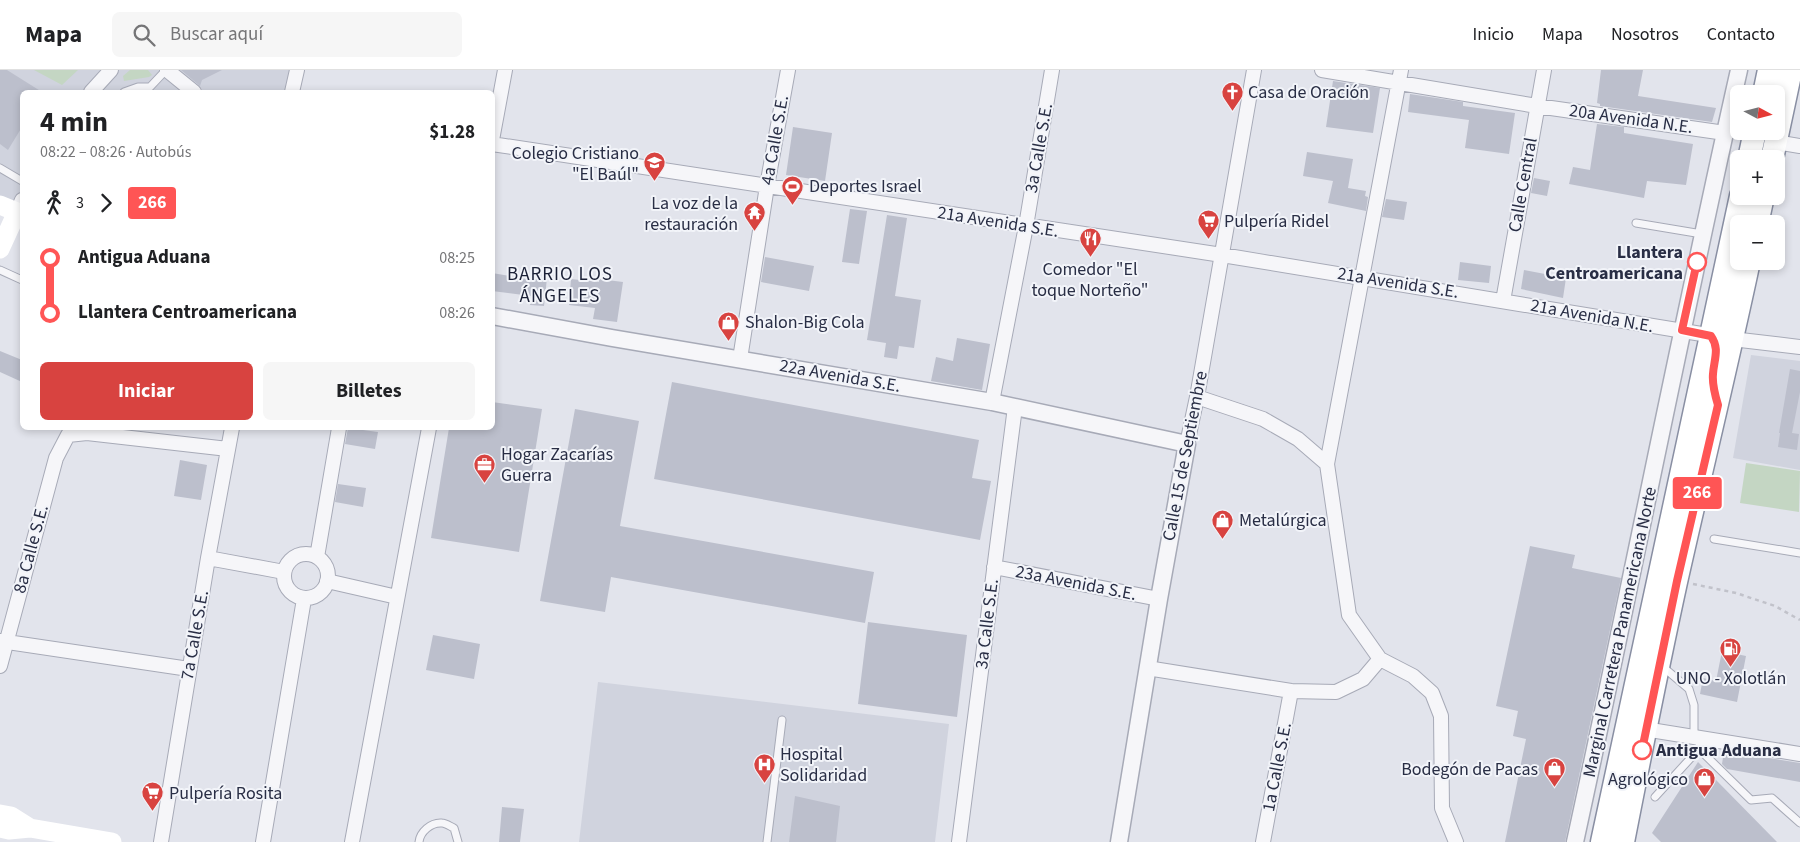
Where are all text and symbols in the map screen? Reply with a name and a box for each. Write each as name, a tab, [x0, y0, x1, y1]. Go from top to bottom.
search box	[112, 12, 462, 57]
text: Mapa	[25, 17, 82, 52]
icon: search	[130, 21, 158, 49]
text: Buscar aquí	[170, 21, 263, 48]
text: Inicio	[1473, 22, 1514, 47]
text: Mapa	[1542, 22, 1583, 47]
text: Nosotros	[1611, 22, 1679, 47]
text: Contacto	[1707, 22, 1775, 47]
church icon: Casa de Oración	[1220, 80, 1244, 111]
place label: Casa de Oración	[1248, 80, 1369, 105]
north arrow	[1730, 85, 1785, 140]
map controls	[1730, 85, 1785, 270]
street label: 4a Calle S.E.	[755, 93, 795, 187]
street label: 20a Avenida N.E.	[1568, 98, 1694, 140]
street label: 3a Calle S.E.	[1019, 101, 1059, 195]
text: 4 min	[40, 102, 108, 142]
text: $1.28	[429, 119, 475, 146]
street label: Calle Central	[1502, 136, 1544, 234]
text: 08:22 – 08:26 · Autobús	[40, 141, 191, 163]
place label: Colegio Cristiano "El Baúl"	[511, 141, 639, 187]
button: +	[1730, 150, 1785, 205]
school or university icon: Colegio Cristiano "El Baúl"	[643, 151, 667, 182]
sports icon: Deportes Israel	[781, 174, 805, 205]
place label: Deportes Israel	[809, 174, 922, 199]
icon: walk	[40, 189, 68, 217]
icon: forward	[92, 189, 120, 217]
text: 266	[138, 190, 166, 215]
place label: La voz de la restauración	[644, 191, 738, 237]
text: 3	[76, 192, 84, 214]
street label: 21a Avenida S.E.	[936, 200, 1060, 244]
temple icon: La voz de la restauración	[742, 201, 766, 232]
supermarket icon: Pulpería Ridel	[1196, 209, 1220, 240]
place label: Pulpería Ridel	[1224, 209, 1329, 234]
button: −	[1730, 215, 1785, 270]
restaurant icon: Comedor "El toque Norteño"	[1078, 227, 1102, 258]
place label: Llantera Centroamericana	[1545, 240, 1683, 286]
text: Antigua Aduana	[78, 244, 211, 271]
text: 08:25	[439, 247, 475, 269]
marker: Llantera Centroamericana	[1687, 252, 1707, 272]
place label: Comedor "El toque Norteño"	[1031, 257, 1149, 303]
district label: BARRIO LOS ÁNGELES	[507, 261, 613, 310]
street label: 21a Avenida S.E.	[1336, 261, 1460, 305]
street label: 21a Avenida N.E.	[1529, 293, 1655, 339]
text: Llantera Centroamericana	[78, 299, 297, 326]
text: 08:26	[439, 302, 475, 324]
shop icon: Shalon-Big Cola	[717, 310, 741, 341]
place label: Shalon-Big Cola	[745, 310, 865, 335]
street label: 22a Avenida S.E.	[778, 353, 902, 399]
button: Iniciar	[40, 362, 253, 420]
button: Billetes	[263, 362, 475, 420]
street label: Calle 15 de Septiembre	[1156, 369, 1214, 543]
place label: Hogar Zacarías Guerra	[501, 442, 613, 488]
office icon: Hogar Zacarías Guerra	[473, 452, 497, 483]
line badge: 266	[1668, 477, 1726, 509]
text: 266	[1683, 480, 1711, 505]
street label: Marginal Carretera Panamericana Norte	[1577, 484, 1663, 780]
street label: 8a Calle S.E.	[7, 502, 55, 596]
shop icon: Metalúrgica	[1211, 508, 1235, 539]
place label: Metalúrgica	[1239, 508, 1327, 533]
street label: 23a Avenida S.E.	[1013, 559, 1139, 607]
street label: 3a Calle S.E.	[969, 577, 1005, 671]
street label: 7a Calle S.E.	[175, 588, 215, 682]
fuel station icon: UNO - Xolotlán	[1719, 636, 1743, 667]
place label: UNO - Xolotlán	[1676, 666, 1786, 691]
street label: 1a Calle S.E.	[1256, 720, 1298, 814]
place label: Antigua Aduana	[1655, 738, 1782, 763]
marker: Antigua Aduana	[1632, 740, 1652, 760]
place label: Hospital Solidaridad	[780, 742, 867, 788]
hospital icon: Hospital Solidaridad	[752, 752, 776, 783]
place label: Bodegón de Pacas	[1401, 757, 1538, 782]
shop icon: Bodegón de Pacas	[1542, 757, 1566, 788]
place label: Agrológico	[1608, 767, 1688, 792]
shop icon: Agrológico	[1692, 767, 1716, 798]
supermarket icon: Pulpería Rosita	[141, 781, 165, 812]
place label: Pulpería Rosita	[169, 781, 282, 806]

